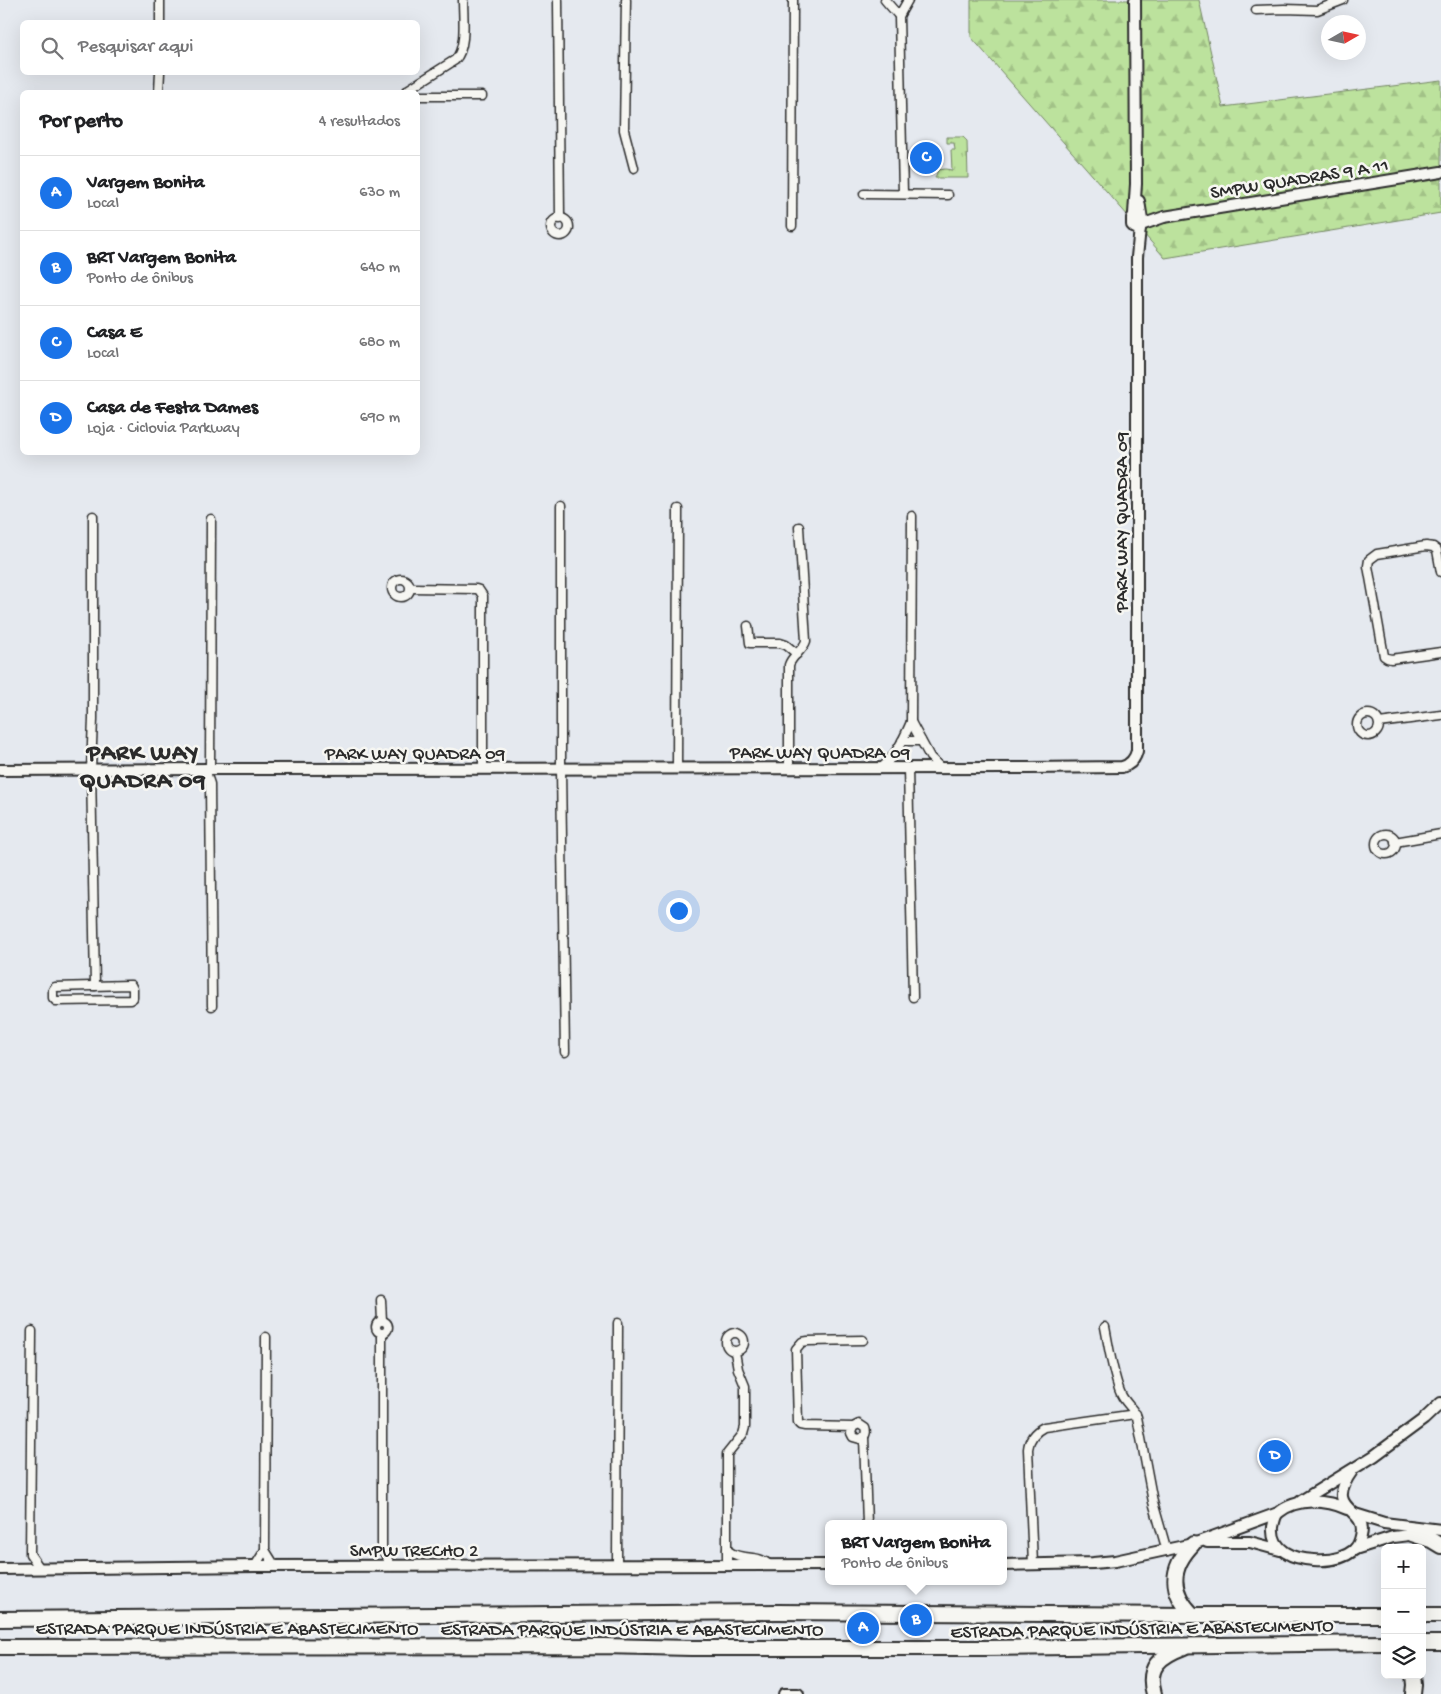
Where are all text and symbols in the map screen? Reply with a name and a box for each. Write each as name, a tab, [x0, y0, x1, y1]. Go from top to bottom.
north arrow	[1321, 15, 1366, 60]
search box	[20, 20, 420, 75]
icon: search	[38, 34, 66, 62]
text: Pesquisar aqui	[78, 36, 193, 59]
text: Por perto	[40, 110, 123, 135]
text: 4 resultados	[319, 113, 400, 132]
pin: C	[910, 139, 942, 177]
street label: SMPW QUADRAS 9 A 11	[1209, 155, 1390, 206]
text: Vargem Bonita	[87, 172, 204, 195]
text: A	[51, 184, 61, 203]
text: 630 m	[359, 184, 400, 203]
text: Local	[87, 195, 119, 214]
text: BRT Vargem Bonita	[87, 247, 236, 270]
text: B	[52, 259, 60, 278]
text: 640 m	[360, 259, 400, 278]
text: Ponto de ônibus	[87, 270, 193, 289]
text: Casa E	[87, 322, 142, 345]
text: C	[52, 334, 60, 353]
text: 680 m	[359, 334, 400, 353]
text: Local	[87, 345, 119, 364]
text: Casa de Festa Dames	[87, 397, 258, 420]
text: D	[51, 409, 61, 428]
text: 690 m	[360, 409, 400, 428]
text: Loja · Ciclovia Parkway	[87, 420, 240, 439]
street label: PARK WAY QUADRA 09	[1112, 431, 1135, 613]
district label: PARK WAY QUADRA 09	[80, 740, 206, 797]
street label: PARK WAY QUADRA 09	[729, 743, 911, 766]
street label: PARK WAY QUADRA 09	[324, 744, 506, 767]
your location	[666, 898, 692, 924]
pin: D	[1259, 1437, 1291, 1475]
popup	[825, 1520, 1007, 1585]
text: BRT Vargem Bonita	[842, 1532, 990, 1555]
street label: SMPW TRECHO 2	[350, 1541, 478, 1564]
map controls	[1381, 1544, 1426, 1679]
button: +	[1381, 1544, 1426, 1589]
text: Ponto de ônibus	[842, 1555, 948, 1574]
button: −	[1381, 1589, 1426, 1634]
pin: B	[900, 1601, 932, 1639]
pin: A	[847, 1609, 879, 1647]
street label: ESTRADA PARQUE INDÚSTRIA E ABASTECIMENTO	[950, 1616, 1334, 1645]
street label: ESTRADA PARQUE INDÚSTRIA E ABASTECIMENTO	[35, 1619, 419, 1642]
street label: ESTRADA PARQUE INDÚSTRIA E ABASTECIMENTO	[440, 1620, 824, 1643]
button: layers	[1381, 1634, 1426, 1679]

